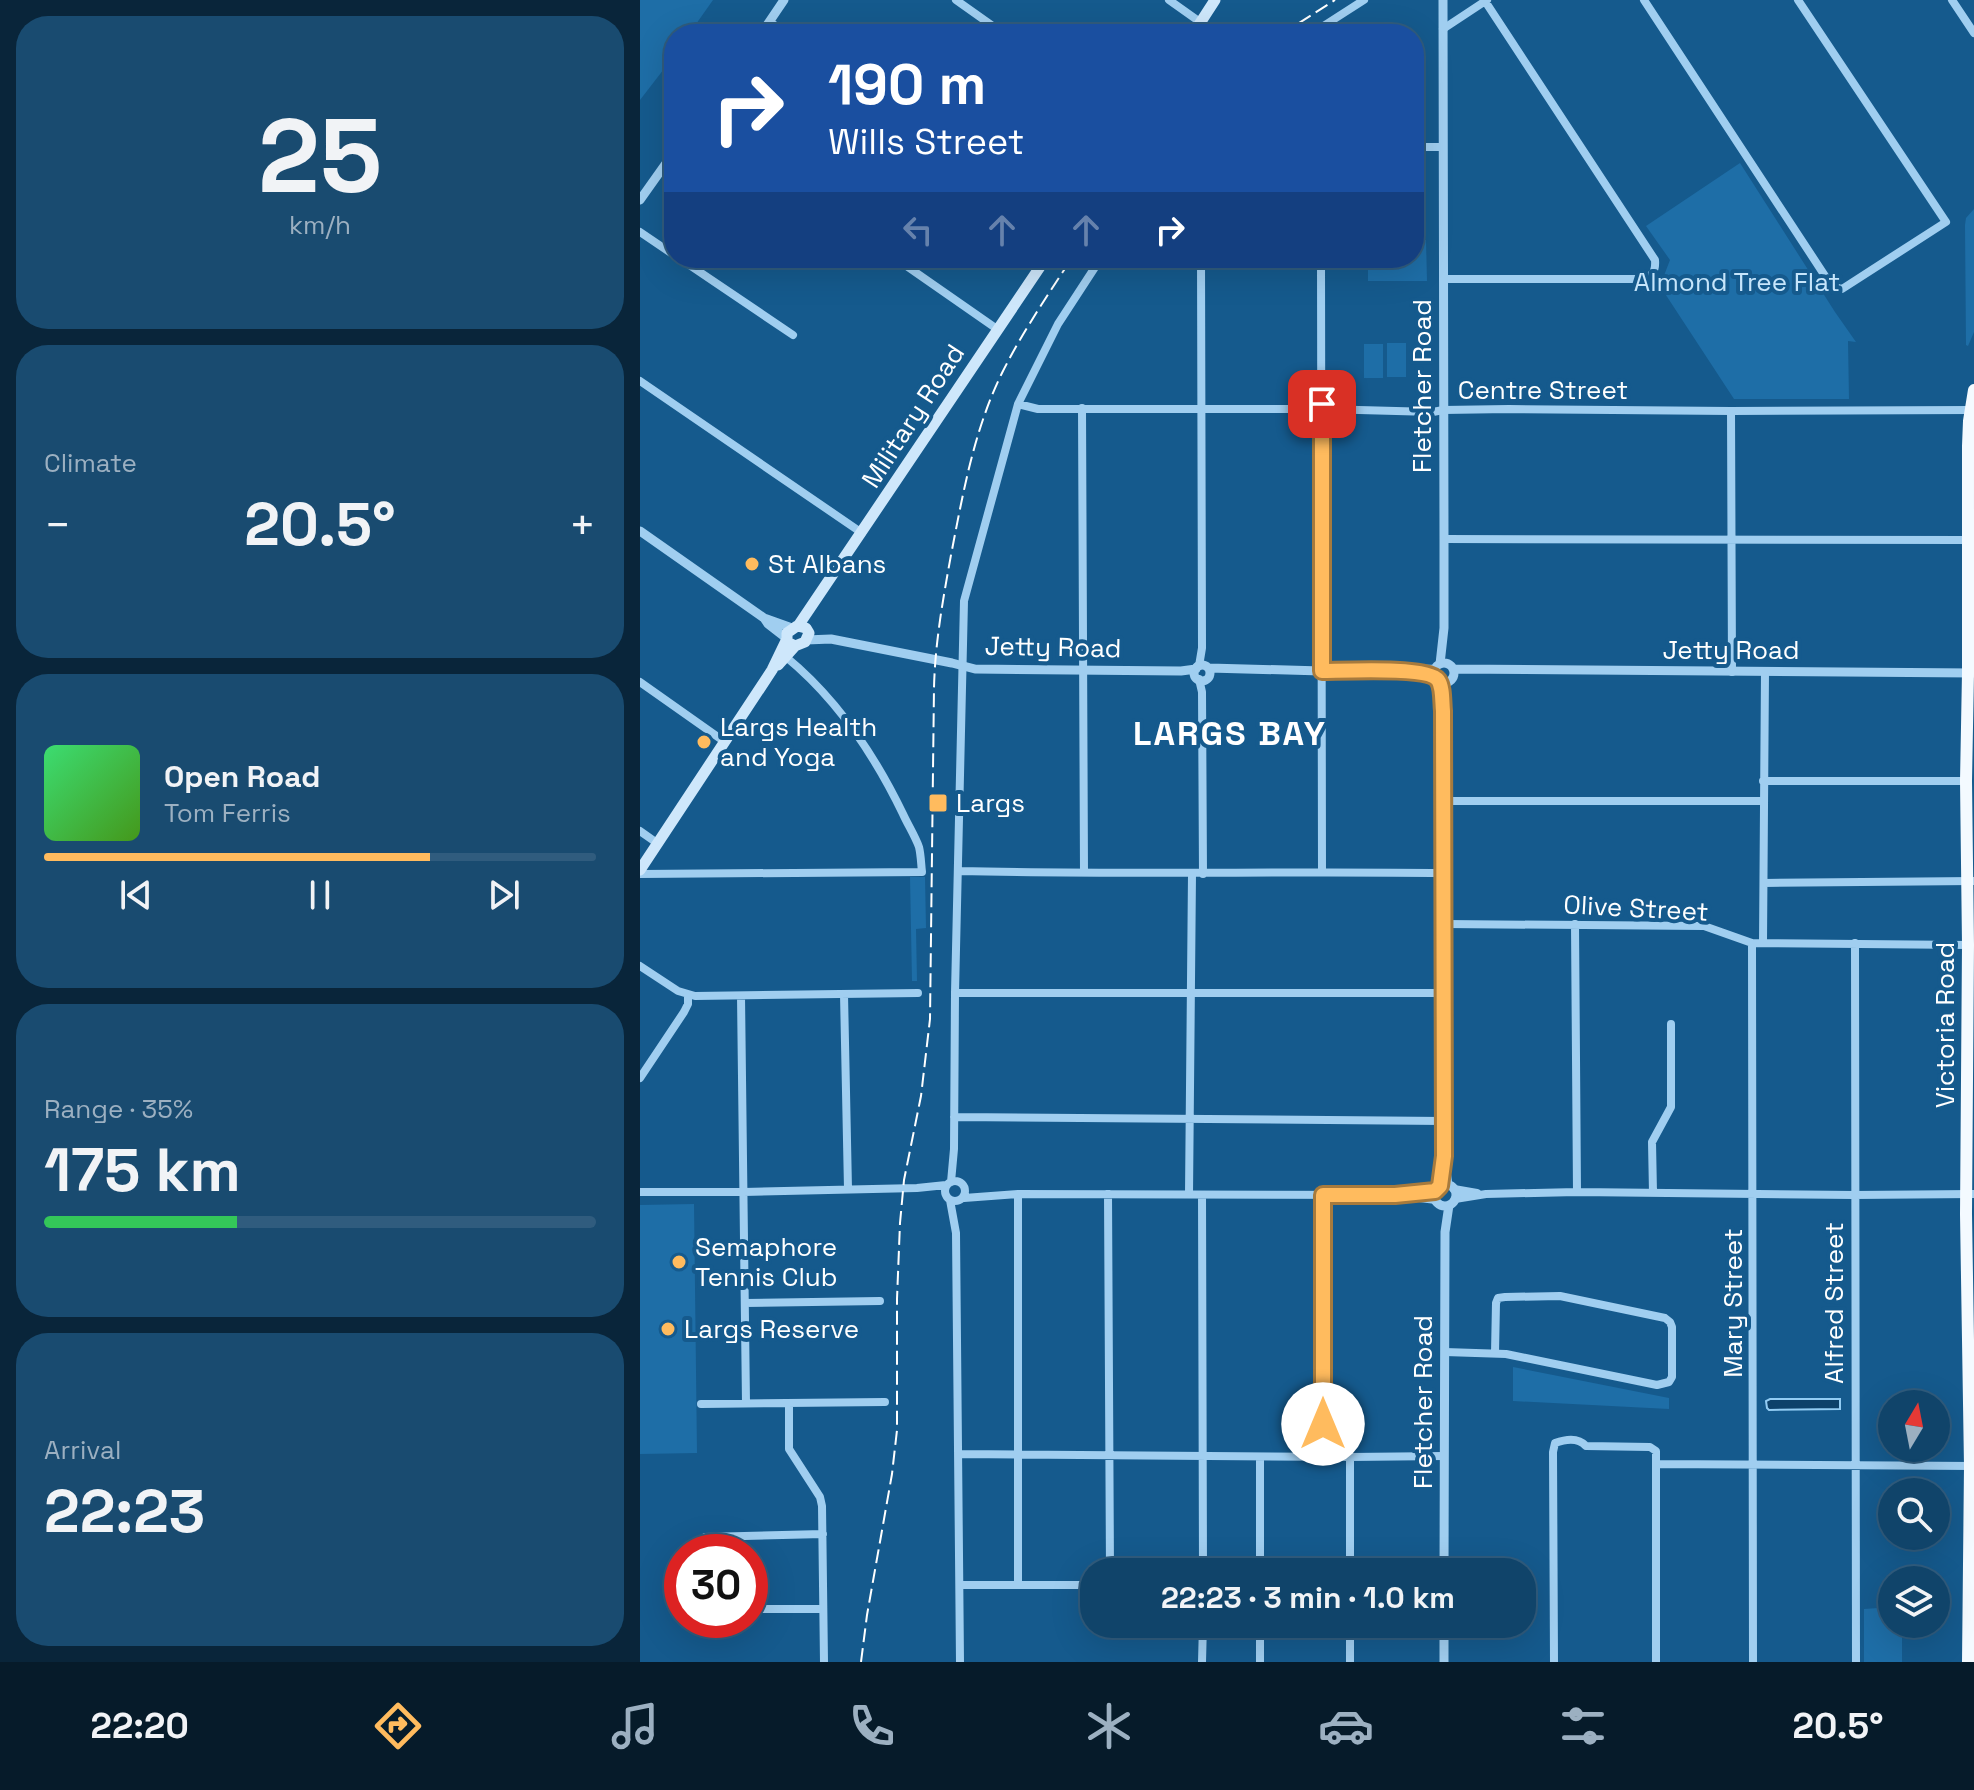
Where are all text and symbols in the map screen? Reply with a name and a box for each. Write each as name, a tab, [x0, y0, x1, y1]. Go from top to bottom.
text: 190 m	[828, 49, 986, 120]
icon: right	[696, 56, 800, 160]
text: 25	[258, 90, 382, 222]
text: Wills Street	[828, 119, 1024, 165]
text: km/h	[289, 208, 351, 242]
icon: left	[896, 208, 940, 252]
icon: ahead	[980, 208, 1024, 252]
icon: ahead	[1064, 208, 1108, 252]
icon: right	[1148, 208, 1192, 252]
park label: Almond Tree Flat	[1634, 265, 1840, 299]
street label: Fletcher Road	[1405, 299, 1439, 473]
street label: Military Road	[854, 338, 972, 494]
pin	[1288, 370, 1356, 438]
street label: Centre Street	[1458, 373, 1628, 407]
icon: arrive	[1300, 382, 1344, 426]
text: Climate	[44, 446, 137, 480]
text: 20.5°	[244, 486, 396, 563]
text: −	[44, 497, 71, 553]
text: +	[569, 497, 596, 553]
place label: St Albans	[768, 547, 886, 581]
marker: St Albans	[743, 555, 761, 573]
street label: Jetty Road	[984, 629, 1122, 665]
street label: Jetty Road	[1663, 633, 1799, 667]
place label: Largs Health and Yoga	[720, 710, 877, 774]
district label: LARGS BAY	[1133, 712, 1327, 755]
marker: Largs Health and Yoga	[695, 733, 713, 751]
text: Open Road	[164, 757, 320, 796]
place label: Largs	[956, 786, 1025, 820]
marker: Largs	[927, 792, 949, 814]
text: Tom Ferris	[164, 796, 291, 830]
icon: previous	[114, 873, 158, 917]
icon: pause	[298, 873, 342, 917]
icon: next	[482, 873, 526, 917]
street label: Olive Street	[1563, 887, 1709, 929]
street label: Victoria Road	[1928, 942, 1962, 1108]
text: Range · 35%	[44, 1092, 193, 1126]
text: 175 km	[44, 1132, 241, 1209]
street label: Alfred Street	[1817, 1222, 1851, 1384]
street label: Mary Street	[1716, 1228, 1750, 1378]
place label: Semaphore Tennis Club	[695, 1230, 837, 1294]
marker: Semaphore Tennis Club	[670, 1253, 688, 1271]
place label: Largs Reserve	[684, 1312, 859, 1346]
street label: Fletcher Road	[1406, 1315, 1440, 1489]
marker: Largs Reserve	[659, 1320, 677, 1338]
position arrow	[1281, 1382, 1365, 1466]
north arrow	[1878, 1390, 1950, 1462]
map controls	[1878, 1390, 1950, 1638]
text: Arrival	[44, 1433, 121, 1467]
text: 22:23	[44, 1473, 205, 1550]
button: search	[1878, 1478, 1950, 1550]
speed limit sign: 30	[664, 1534, 768, 1638]
button: layers	[1878, 1566, 1950, 1638]
text: 22:23 · 3 min · 1.0 km	[1161, 1578, 1455, 1617]
icon: directions	[370, 1698, 426, 1754]
icon: music	[607, 1698, 663, 1754]
icon: phone	[844, 1698, 900, 1754]
icon: climate	[1081, 1698, 1137, 1754]
icon: car	[1318, 1698, 1374, 1754]
icon: filters	[1555, 1698, 1611, 1754]
text: 22:20	[91, 1703, 189, 1749]
text: 20.5°	[1793, 1703, 1883, 1749]

